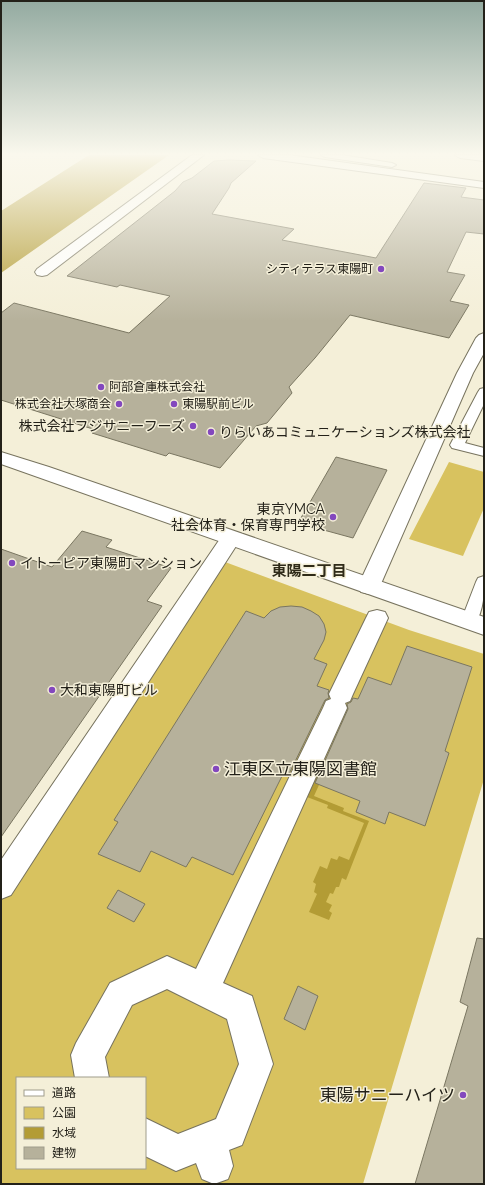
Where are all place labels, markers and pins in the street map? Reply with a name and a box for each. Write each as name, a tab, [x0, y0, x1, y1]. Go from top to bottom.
place label: シティテラス東陽町	[266, 262, 373, 276]
marker: シティテラス東陽町	[376, 264, 386, 274]
place label: 阿部倉庫株式会社	[109, 380, 205, 394]
marker: 阿部倉庫株式会社	[96, 382, 106, 392]
place label: 株式会社大塚商会	[15, 397, 111, 411]
place label: 東陽駅前ビル	[182, 397, 254, 411]
marker: 株式会社大塚商会	[114, 399, 124, 409]
marker: 東陽駅前ビル	[169, 399, 179, 409]
place label: 株式会社フジサニーフーズ	[19, 418, 185, 434]
marker: 株式会社フジサニーフーズ	[188, 421, 198, 431]
place label: りらいあコミュニケーションズ株式会社	[219, 424, 470, 440]
marker: りらいあコミュニケーションズ株式会社	[206, 427, 216, 437]
place label: 東京YMCA 社会体育・保育専門学校	[171, 501, 326, 533]
marker: 東京YMCA 社会体育・保育専門学校	[328, 512, 338, 522]
place label: イトーピア東陽町マンション	[20, 555, 202, 571]
marker: イトーピア東陽町マンション	[7, 558, 17, 568]
place label: 大和東陽町ビル	[60, 682, 158, 698]
marker: 大和東陽町ビル	[47, 685, 57, 695]
place label: 江東区立東陽図書館	[224, 759, 377, 779]
marker: 江東区立東陽図書館	[211, 764, 221, 774]
place label: 東陽サニーハイツ	[320, 1085, 455, 1105]
marker: 東陽サニーハイツ	[458, 1090, 468, 1100]

